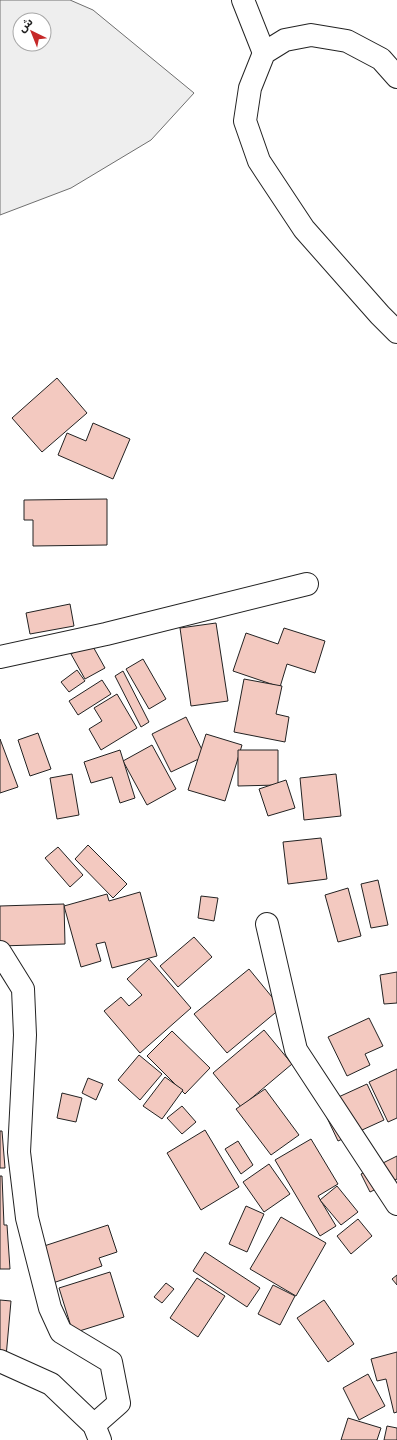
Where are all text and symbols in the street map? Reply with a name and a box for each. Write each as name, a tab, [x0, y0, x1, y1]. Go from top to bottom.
north arrow	[12, 12, 52, 52]
text: ش	[15, 14, 36, 36]

